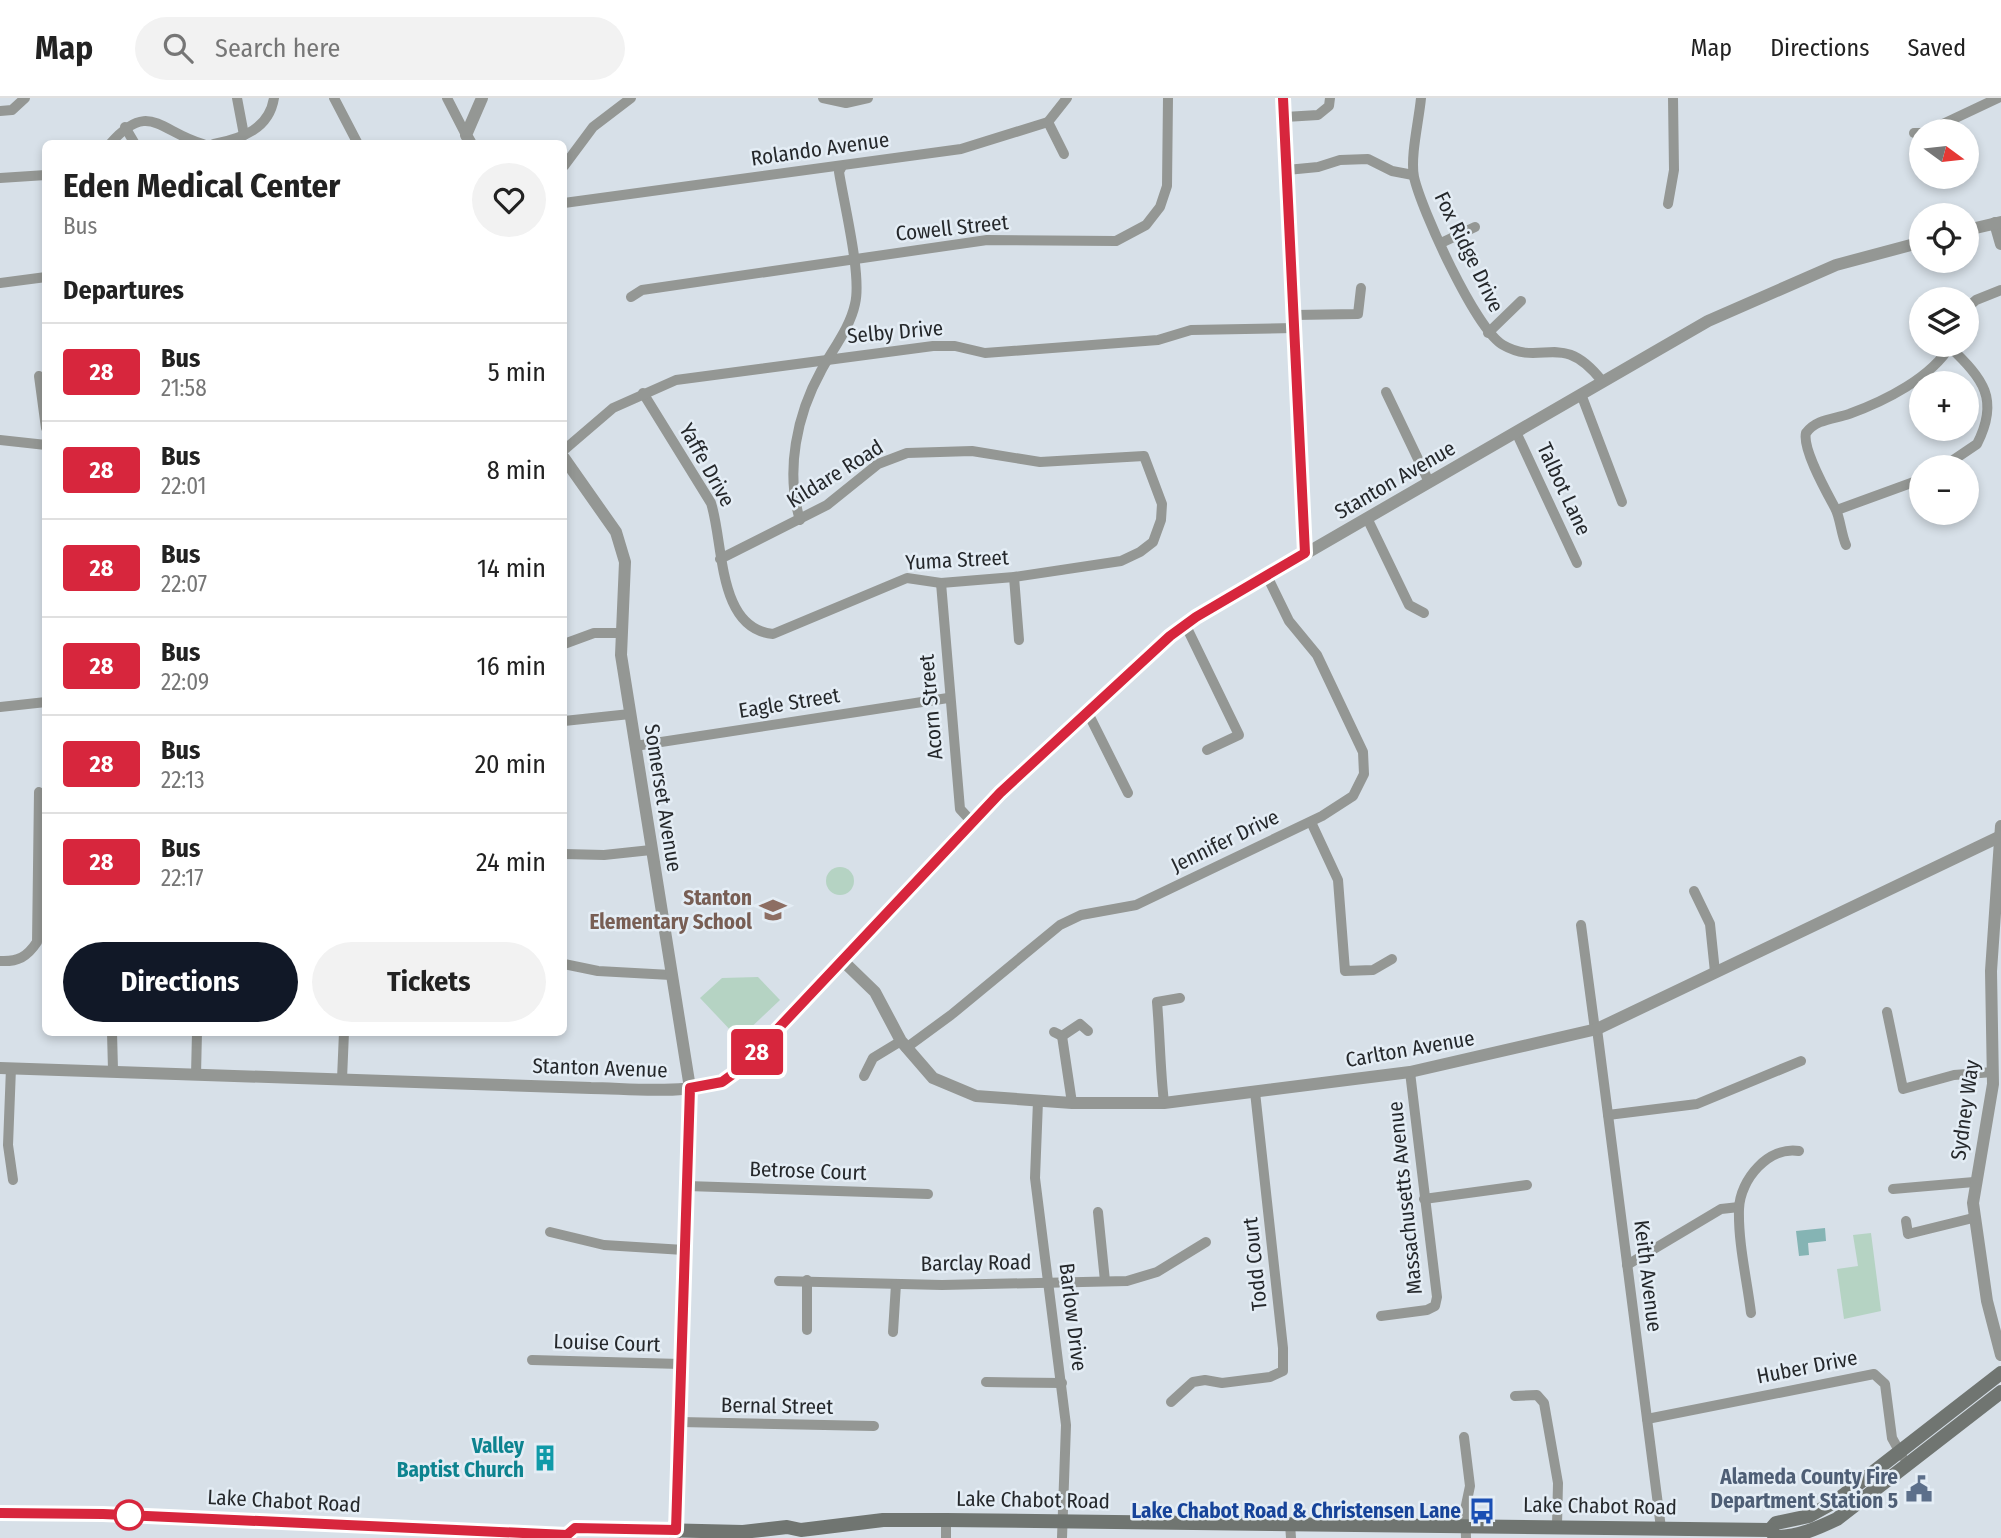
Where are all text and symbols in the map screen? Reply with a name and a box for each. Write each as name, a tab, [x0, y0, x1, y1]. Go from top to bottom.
search box	[135, 17, 625, 80]
text: Map	[35, 28, 93, 68]
icon: search	[159, 29, 197, 67]
text: Search here	[215, 33, 340, 64]
text: Map	[1691, 34, 1732, 62]
text: Directions	[1770, 34, 1869, 62]
text: Saved	[1907, 34, 1966, 62]
north arrow	[1909, 119, 1979, 189]
map controls	[1909, 119, 1979, 525]
street label: Rolando Avenue	[749, 126, 891, 172]
button: heart	[472, 163, 546, 237]
text: Eden Medical Center	[63, 166, 340, 206]
street label: Fox Ridge Drive	[1429, 188, 1509, 316]
button: locate	[1909, 203, 1979, 273]
street label: Cowell Street	[894, 209, 1010, 247]
text: Bus	[63, 212, 97, 240]
text: Departures	[63, 275, 184, 306]
button: layers	[1909, 287, 1979, 357]
street label: Selby Drive	[846, 315, 944, 349]
text: Bus	[161, 343, 200, 374]
text: 5 min	[488, 357, 546, 388]
text: 28	[90, 358, 113, 386]
button: +	[1909, 371, 1979, 441]
text: 21:58	[161, 374, 207, 402]
street label: Yaffe Drive	[673, 419, 741, 511]
street label: Kildare Road	[782, 434, 888, 514]
street label: Stanton Avenue	[1330, 435, 1460, 525]
street label: Talbot Lane	[1531, 439, 1597, 539]
text: Bus	[161, 441, 200, 472]
text: 8 min	[487, 455, 546, 486]
button: −	[1909, 455, 1979, 525]
text: 28	[90, 456, 113, 484]
text: 22:01	[161, 472, 207, 500]
text: Bus	[161, 539, 200, 570]
street label: Yuma Street	[905, 544, 1009, 576]
text: 14 min	[477, 553, 546, 584]
text: 28	[90, 554, 113, 582]
text: 22:07	[161, 570, 207, 598]
text: Bus	[161, 637, 200, 668]
text: 16 min	[477, 651, 546, 682]
text: 28	[90, 652, 113, 680]
street label: Acorn Street	[913, 653, 949, 761]
text: 22:09	[161, 668, 209, 696]
street label: Eagle Street	[737, 682, 842, 724]
street label: Somerset Avenue	[638, 722, 688, 874]
text: Bus	[161, 735, 200, 766]
text: 20 min	[475, 749, 546, 780]
text: 28	[90, 750, 113, 778]
text: 22:13	[161, 766, 205, 794]
street label: Jennifer Drive	[1167, 804, 1283, 878]
text: Bus	[161, 833, 200, 864]
text: 24 min	[476, 847, 546, 878]
text: 28	[90, 848, 113, 876]
text: 22:17	[161, 864, 204, 892]
place label: Stanton Elementary School	[589, 885, 752, 935]
school or university icon: Stanton Elementary School	[758, 895, 788, 925]
button: Directions	[63, 942, 298, 1022]
button: Tickets	[312, 942, 546, 1022]
street label: Carlton Avenue	[1344, 1025, 1476, 1073]
line badge: 28	[726, 1029, 788, 1075]
text: 28	[745, 1038, 769, 1066]
street label: Stanton Avenue	[532, 1053, 668, 1083]
street label: Sydney Way	[1945, 1058, 1985, 1162]
street label: Massachusetts Avenue	[1382, 1100, 1428, 1296]
street label: Betrose Court	[749, 1156, 867, 1186]
street label: Todd Court	[1237, 1216, 1273, 1312]
street label: Keith Avenue	[1628, 1219, 1668, 1333]
street label: Barclay Road	[920, 1249, 1032, 1277]
street label: Barlow Drive	[1053, 1261, 1093, 1373]
street label: Louise Court	[553, 1328, 661, 1358]
street label: Huber Drive	[1754, 1345, 1860, 1389]
street label: Bernal Street	[721, 1392, 834, 1420]
place label: Valley Baptist Church	[397, 1433, 525, 1483]
building icon: Valley Baptist Church	[530, 1443, 560, 1473]
place label: Alameda County Fire Department Station 5	[1710, 1464, 1898, 1514]
public building icon: Alameda County Fire Department Station 5	[1904, 1474, 1934, 1504]
street label: Lake Chabot Road	[207, 1484, 361, 1518]
street label: Lake Chabot Road	[956, 1486, 1110, 1514]
street label: Lake Chabot Road	[1523, 1492, 1677, 1520]
bus stop icon: Lake Chabot Road & Christensen Lane	[1467, 1496, 1497, 1526]
place label: Lake Chabot Road & Christensen Lane	[1131, 1498, 1461, 1524]
unlabelled marker	[114, 1500, 144, 1530]

